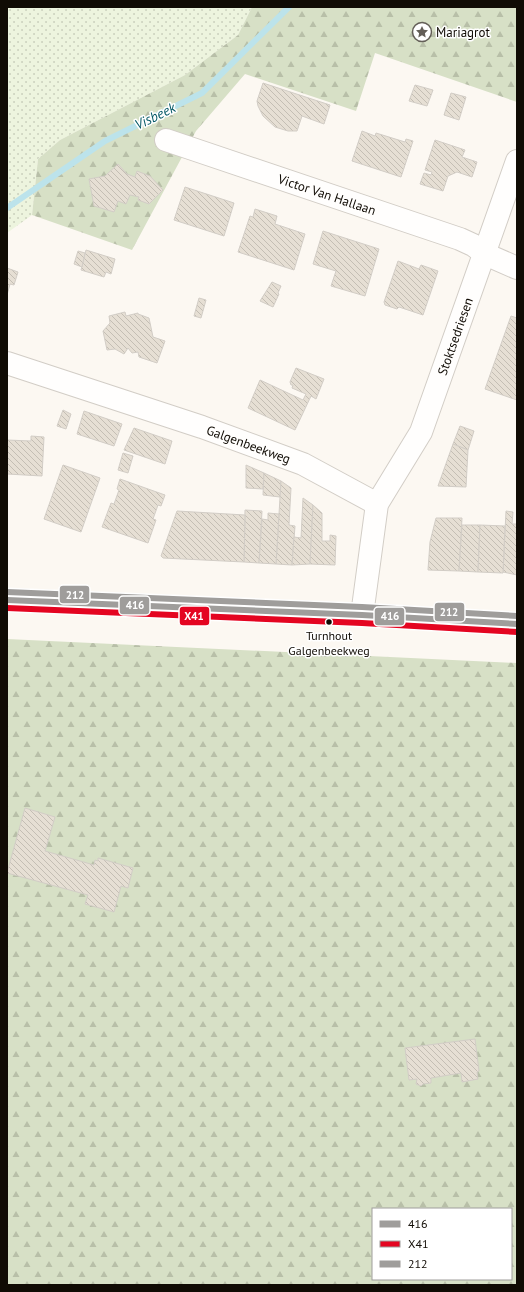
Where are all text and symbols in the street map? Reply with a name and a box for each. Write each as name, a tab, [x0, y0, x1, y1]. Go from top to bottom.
place icon: Mariagrot	[411, 21, 433, 43]
place label: Mariagrot	[436, 24, 490, 41]
water label: Visbeek	[132, 98, 179, 134]
street label: Victor Van Hallaan	[275, 170, 378, 219]
street label: Stoktsedriesen	[434, 295, 477, 378]
street label: Galgenbeekweg	[204, 421, 293, 468]
line badge: 212	[59, 585, 90, 604]
text: 212	[66, 588, 84, 602]
line badge: 416	[119, 596, 150, 615]
text: 416	[126, 598, 144, 612]
line badge: 212	[434, 602, 465, 622]
text: 212	[440, 605, 458, 619]
line badge: X41	[179, 606, 210, 626]
line badge: 416	[374, 607, 405, 626]
text: X41	[184, 609, 204, 623]
text: 416	[381, 609, 399, 623]
marker: Turnhout Galgenbeekweg	[324, 617, 334, 627]
place label: Turnhout Galgenbeekweg	[288, 628, 370, 658]
legend	[372, 1208, 512, 1280]
text: 416	[408, 1216, 428, 1231]
text: X41	[408, 1236, 429, 1251]
text: 212	[408, 1256, 428, 1271]

